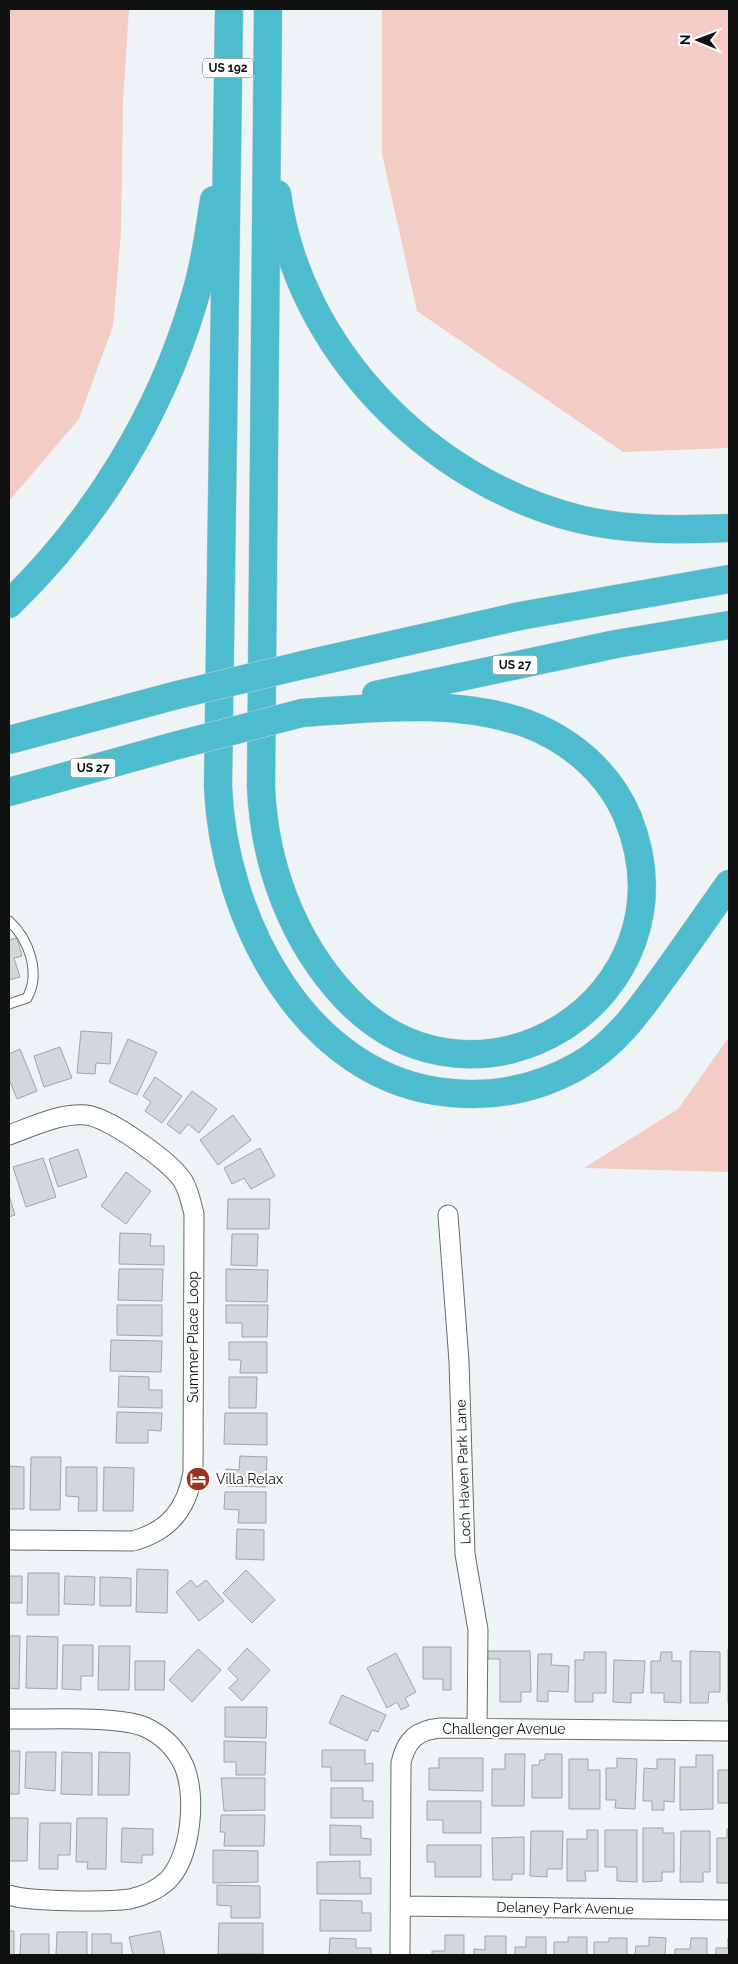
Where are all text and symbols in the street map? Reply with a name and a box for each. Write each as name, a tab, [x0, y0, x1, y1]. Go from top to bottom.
north arrow	[673, 15, 723, 65]
text: N	[677, 34, 693, 45]
road number: US 192	[203, 58, 253, 78]
road number: US 27	[492, 656, 538, 674]
road number: US 27	[70, 758, 116, 778]
street label: Summer Place Loop	[185, 1271, 201, 1403]
street label: Loch Haven Park Lane	[452, 1399, 474, 1545]
hotel icon: Villa Relax	[185, 1466, 211, 1492]
place label: Villa Relax	[216, 1471, 283, 1487]
street label: Challenger Avenue	[442, 1721, 566, 1737]
street label: Delaney Park Avenue	[496, 1899, 634, 1917]

